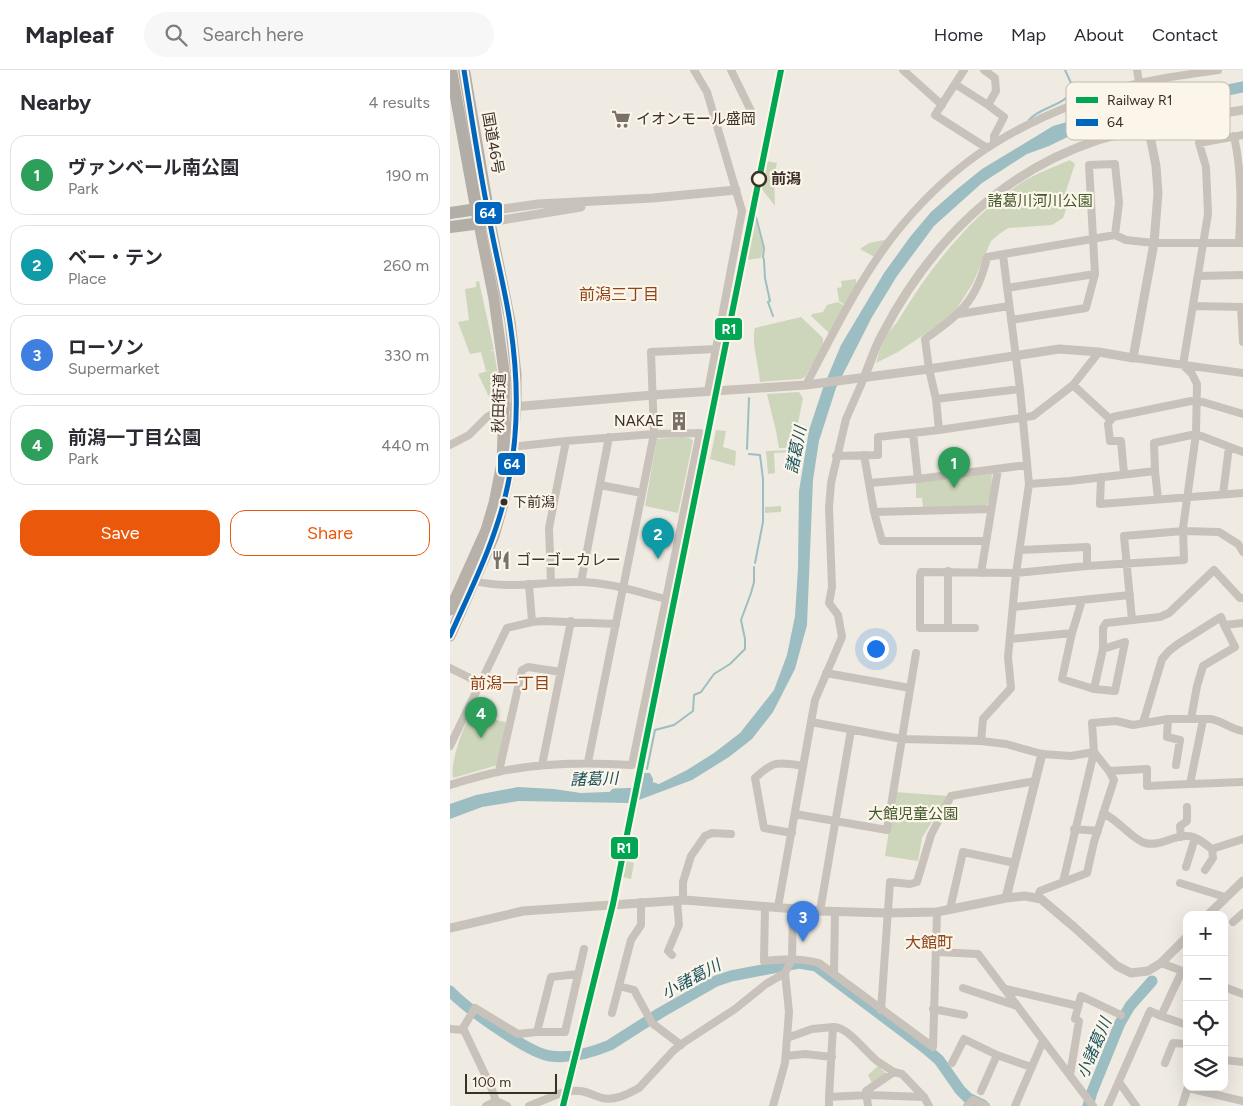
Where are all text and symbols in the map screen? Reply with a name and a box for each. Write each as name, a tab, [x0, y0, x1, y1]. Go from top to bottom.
search box	[144, 12, 494, 57]
text: Mapleaf	[25, 20, 114, 49]
icon: search	[162, 21, 190, 49]
text: Search here	[202, 23, 304, 46]
text: Home	[934, 24, 983, 46]
text: Map	[1011, 24, 1046, 46]
text: About	[1074, 24, 1124, 46]
text: Contact	[1152, 24, 1218, 46]
legend	[1066, 82, 1230, 140]
text: Nearby	[20, 90, 91, 115]
text: Railway R1	[1107, 92, 1172, 109]
text: 4 results	[369, 93, 430, 112]
supermarket icon: イオンモール盛岡	[610, 108, 632, 130]
place label: イオンモール盛岡	[636, 110, 756, 128]
street label: 国道46号	[479, 111, 507, 175]
text: 64	[1107, 114, 1124, 131]
text: ヴァンベール南公園	[68, 156, 239, 179]
text: 1	[34, 166, 40, 185]
text: 190 m	[386, 166, 429, 185]
place label: 前潟	[771, 170, 801, 188]
marker: 前潟	[751, 171, 767, 187]
text: Park	[68, 179, 98, 198]
park label: 諸葛川河川公園	[987, 192, 1093, 210]
line badge: 64	[474, 201, 503, 225]
text: 64	[480, 205, 497, 222]
text: ベー・テン	[68, 246, 163, 269]
text: 2	[32, 256, 42, 275]
text: 260 m	[383, 256, 429, 275]
text: Place	[68, 269, 106, 288]
district label: 前潟三丁目	[579, 285, 659, 304]
line badge: R1	[714, 317, 743, 341]
text: R1	[722, 321, 736, 338]
text: ローソン	[68, 336, 144, 359]
text: 3	[33, 346, 41, 365]
text: 330 m	[384, 346, 429, 365]
text: Supermarket	[68, 359, 160, 378]
street label: 秋田街道	[489, 373, 509, 433]
building icon: NAKAE	[668, 410, 690, 432]
place label: NAKAE	[614, 412, 664, 430]
water label: 諸葛川	[782, 423, 810, 475]
text: 前潟一丁目公園	[68, 426, 201, 449]
text: 4	[32, 436, 42, 455]
text: 440 m	[381, 436, 429, 455]
pin: 1	[938, 447, 970, 488]
text: Park	[68, 449, 98, 468]
line badge: 64	[497, 452, 526, 476]
text: 64	[504, 456, 521, 473]
place label: 下前潟	[513, 494, 555, 511]
marker: 下前潟	[499, 497, 509, 507]
button: Save	[20, 510, 220, 556]
button: Share	[230, 510, 430, 556]
pin: 2	[642, 518, 674, 559]
restaurant icon: ゴーゴーカレー	[490, 549, 512, 571]
place label: ゴーゴーカレー	[516, 551, 621, 569]
your location	[863, 636, 889, 662]
district label: 前潟一丁目	[470, 674, 550, 693]
pin: 4	[465, 697, 497, 738]
water label: 諸葛川	[570, 769, 620, 789]
park label: 大館児童公園	[868, 805, 958, 823]
line badge: R1	[610, 836, 639, 860]
text: R1	[617, 840, 631, 857]
pin: 3	[787, 901, 819, 942]
map controls	[1183, 911, 1228, 1091]
button: +	[1183, 911, 1228, 956]
district label: 大館町	[905, 933, 953, 952]
water label: 小諸葛川	[658, 955, 725, 1002]
button: −	[1183, 956, 1228, 1001]
button: locate	[1183, 1001, 1228, 1046]
water label: 小諸葛川	[1073, 1013, 1116, 1081]
button: layers	[1183, 1046, 1228, 1091]
scale bar	[465, 1071, 558, 1094]
text: 100 m	[472, 1074, 511, 1091]

